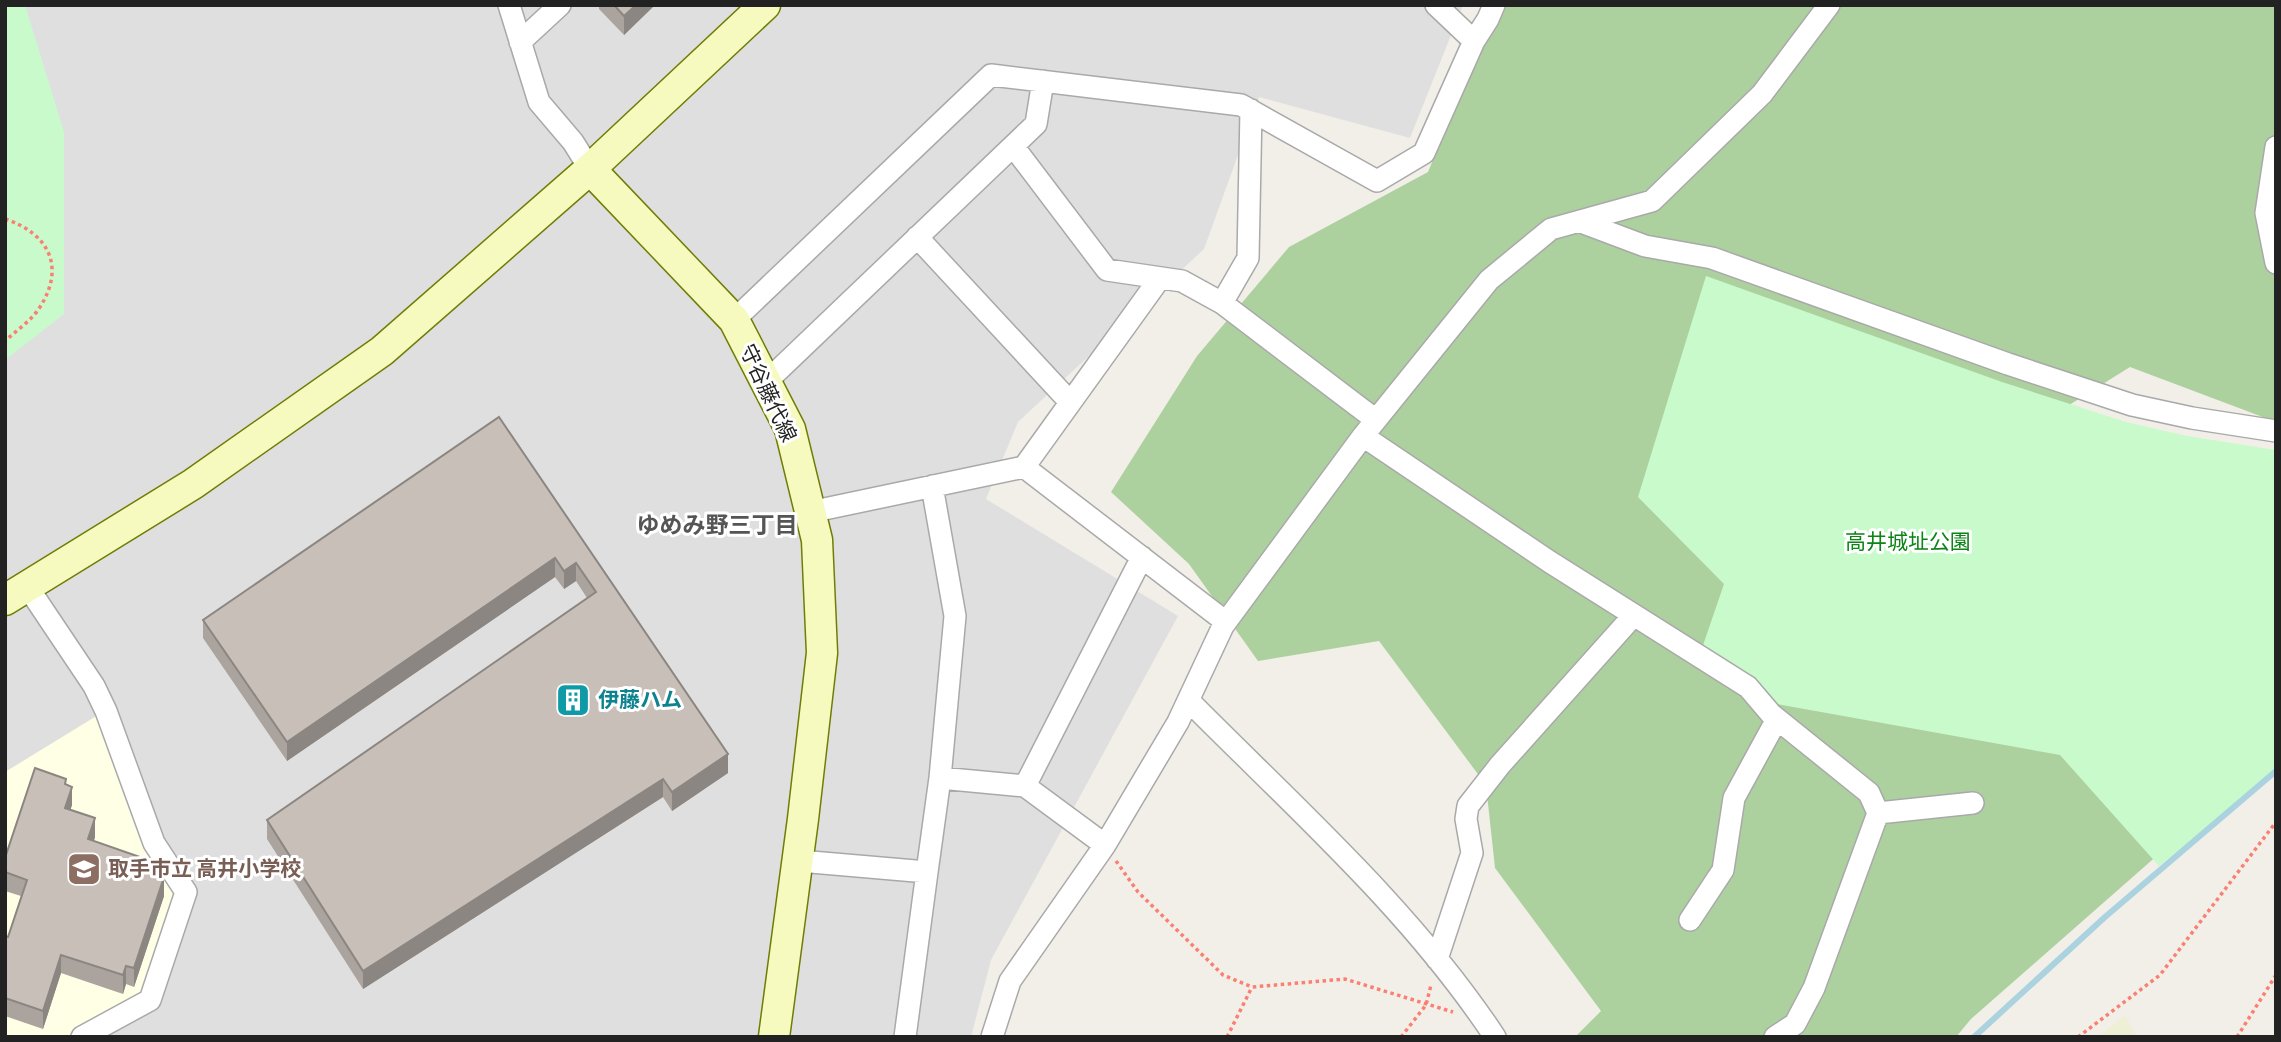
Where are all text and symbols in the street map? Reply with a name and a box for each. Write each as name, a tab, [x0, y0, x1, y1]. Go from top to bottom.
street label: 守谷藤代線	[732, 339, 804, 447]
district label: ゆめみ野三丁目	[637, 509, 798, 542]
park label: 高井城址公園	[1845, 527, 1971, 557]
building icon: 伊藤ハム	[554, 681, 592, 719]
place label: 伊藤ハム	[598, 685, 682, 715]
school or university icon: 取手市立 高井小学校	[65, 850, 103, 888]
place label: 取手市立 高井小学校	[108, 854, 301, 884]

